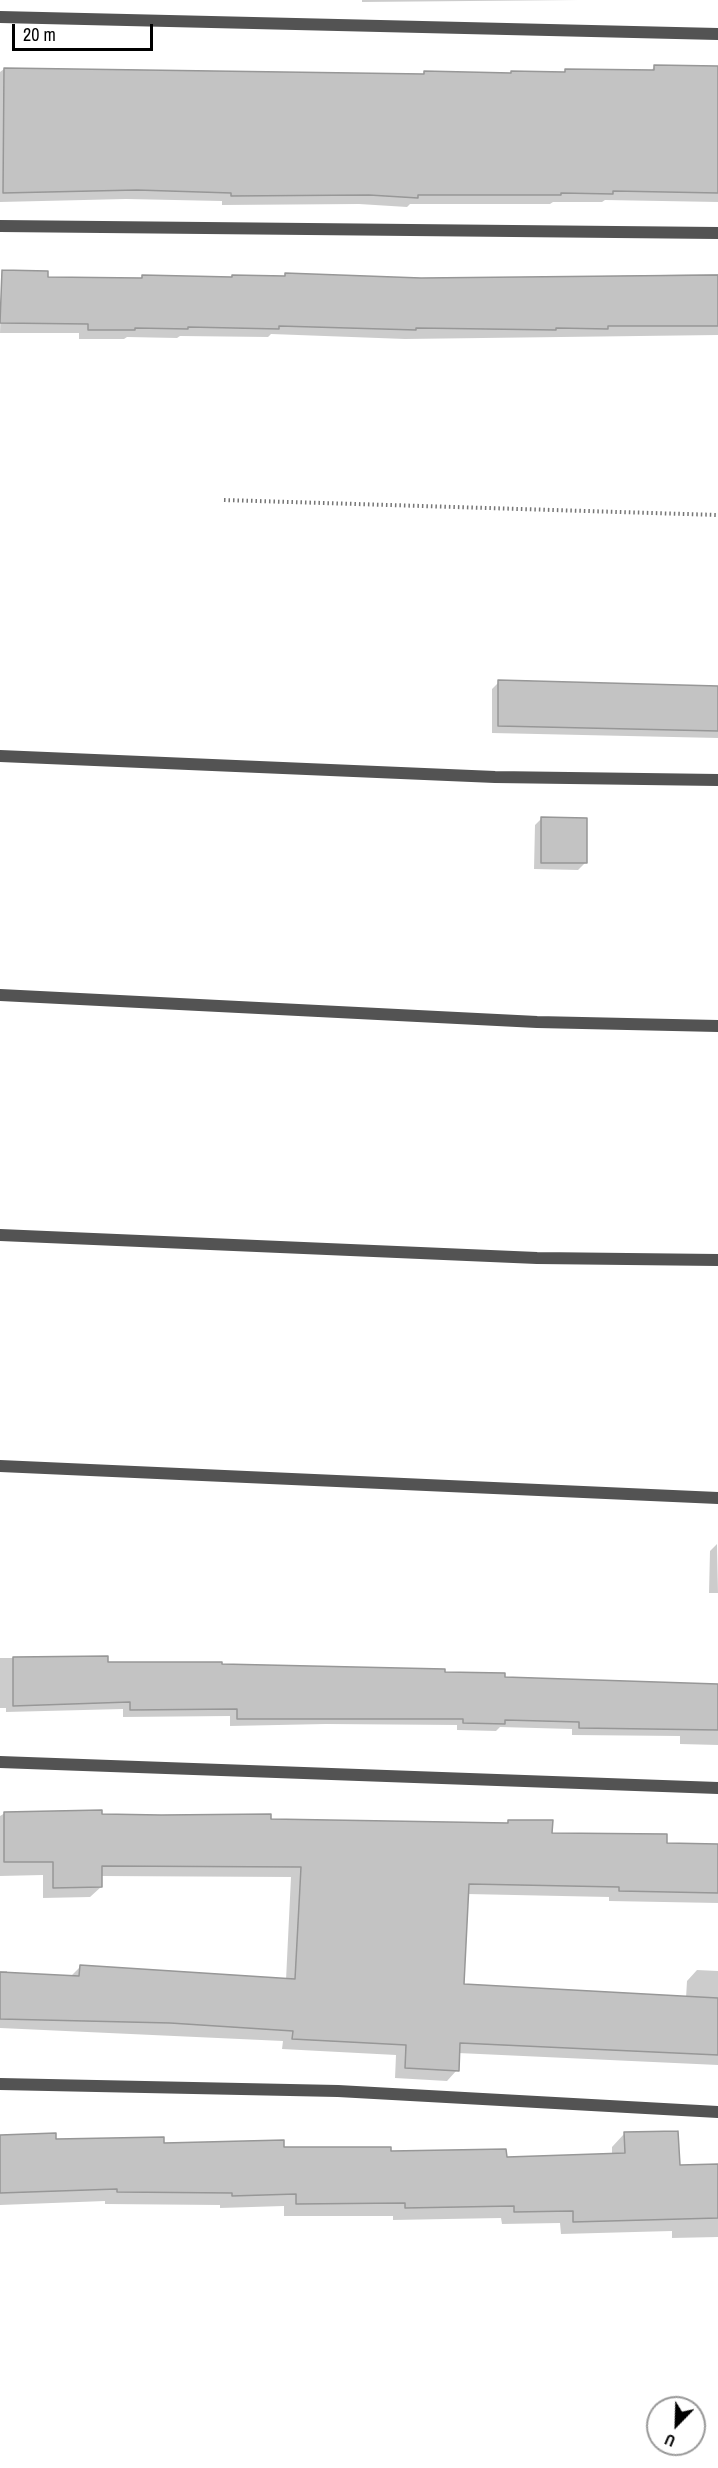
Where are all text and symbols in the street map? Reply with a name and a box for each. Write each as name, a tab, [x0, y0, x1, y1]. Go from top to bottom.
scale bar	[15, 12, 156, 50]
text: 20 m	[23, 22, 56, 47]
north arrow	[646, 2396, 706, 2456]
text: U	[661, 2429, 678, 2453]

